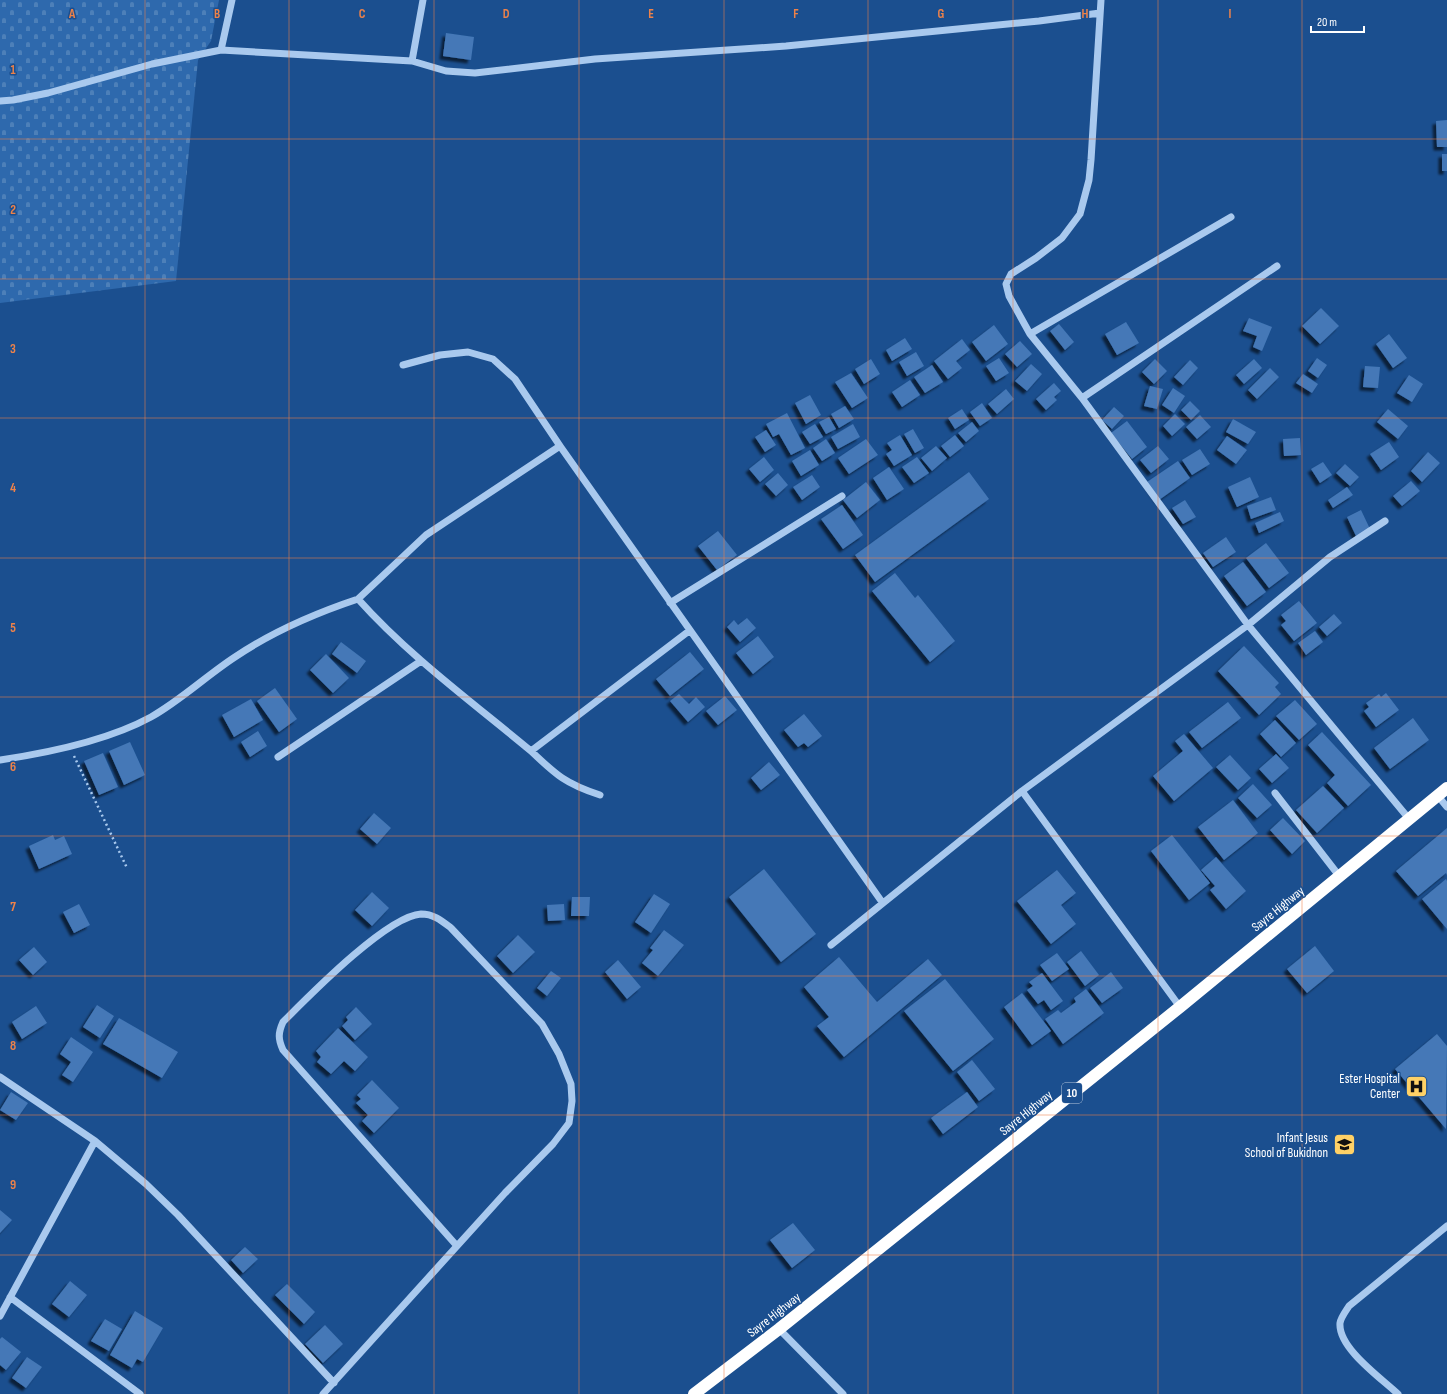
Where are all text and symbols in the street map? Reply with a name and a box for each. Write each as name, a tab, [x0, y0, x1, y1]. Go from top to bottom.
text: A	[68, 6, 76, 22]
text: B	[214, 6, 220, 22]
text: C	[359, 6, 366, 22]
text: D	[503, 6, 510, 22]
text: E	[648, 6, 654, 22]
text: F	[793, 6, 799, 22]
text: G	[938, 6, 945, 22]
text: H	[1082, 6, 1089, 22]
text: I	[1229, 6, 1232, 22]
scale bar	[1311, 8, 1364, 34]
text: 20 m	[1317, 15, 1337, 30]
text: 1	[10, 62, 16, 78]
text: 2	[10, 202, 16, 218]
text: 3	[10, 341, 16, 357]
text: 4	[10, 480, 16, 496]
text: 5	[10, 620, 16, 636]
text: 6	[10, 759, 16, 775]
street label: Sayre Highway	[1248, 883, 1308, 935]
text: 7	[10, 899, 16, 915]
text: 8	[10, 1038, 16, 1054]
place label: Ester Hospital Center	[1339, 1071, 1400, 1102]
hospital icon: Ester Hospital Center	[1403, 1073, 1429, 1099]
road number: 10	[1062, 1083, 1082, 1103]
street label: Sayre Highway	[996, 1087, 1056, 1139]
place label: Infant Jesus School of Bukidnon	[1245, 1130, 1328, 1161]
school or university icon: Infant Jesus School of Bukidnon	[1331, 1132, 1357, 1158]
text: 9	[10, 1177, 16, 1193]
street label: Sayre Highway	[744, 1289, 804, 1341]

